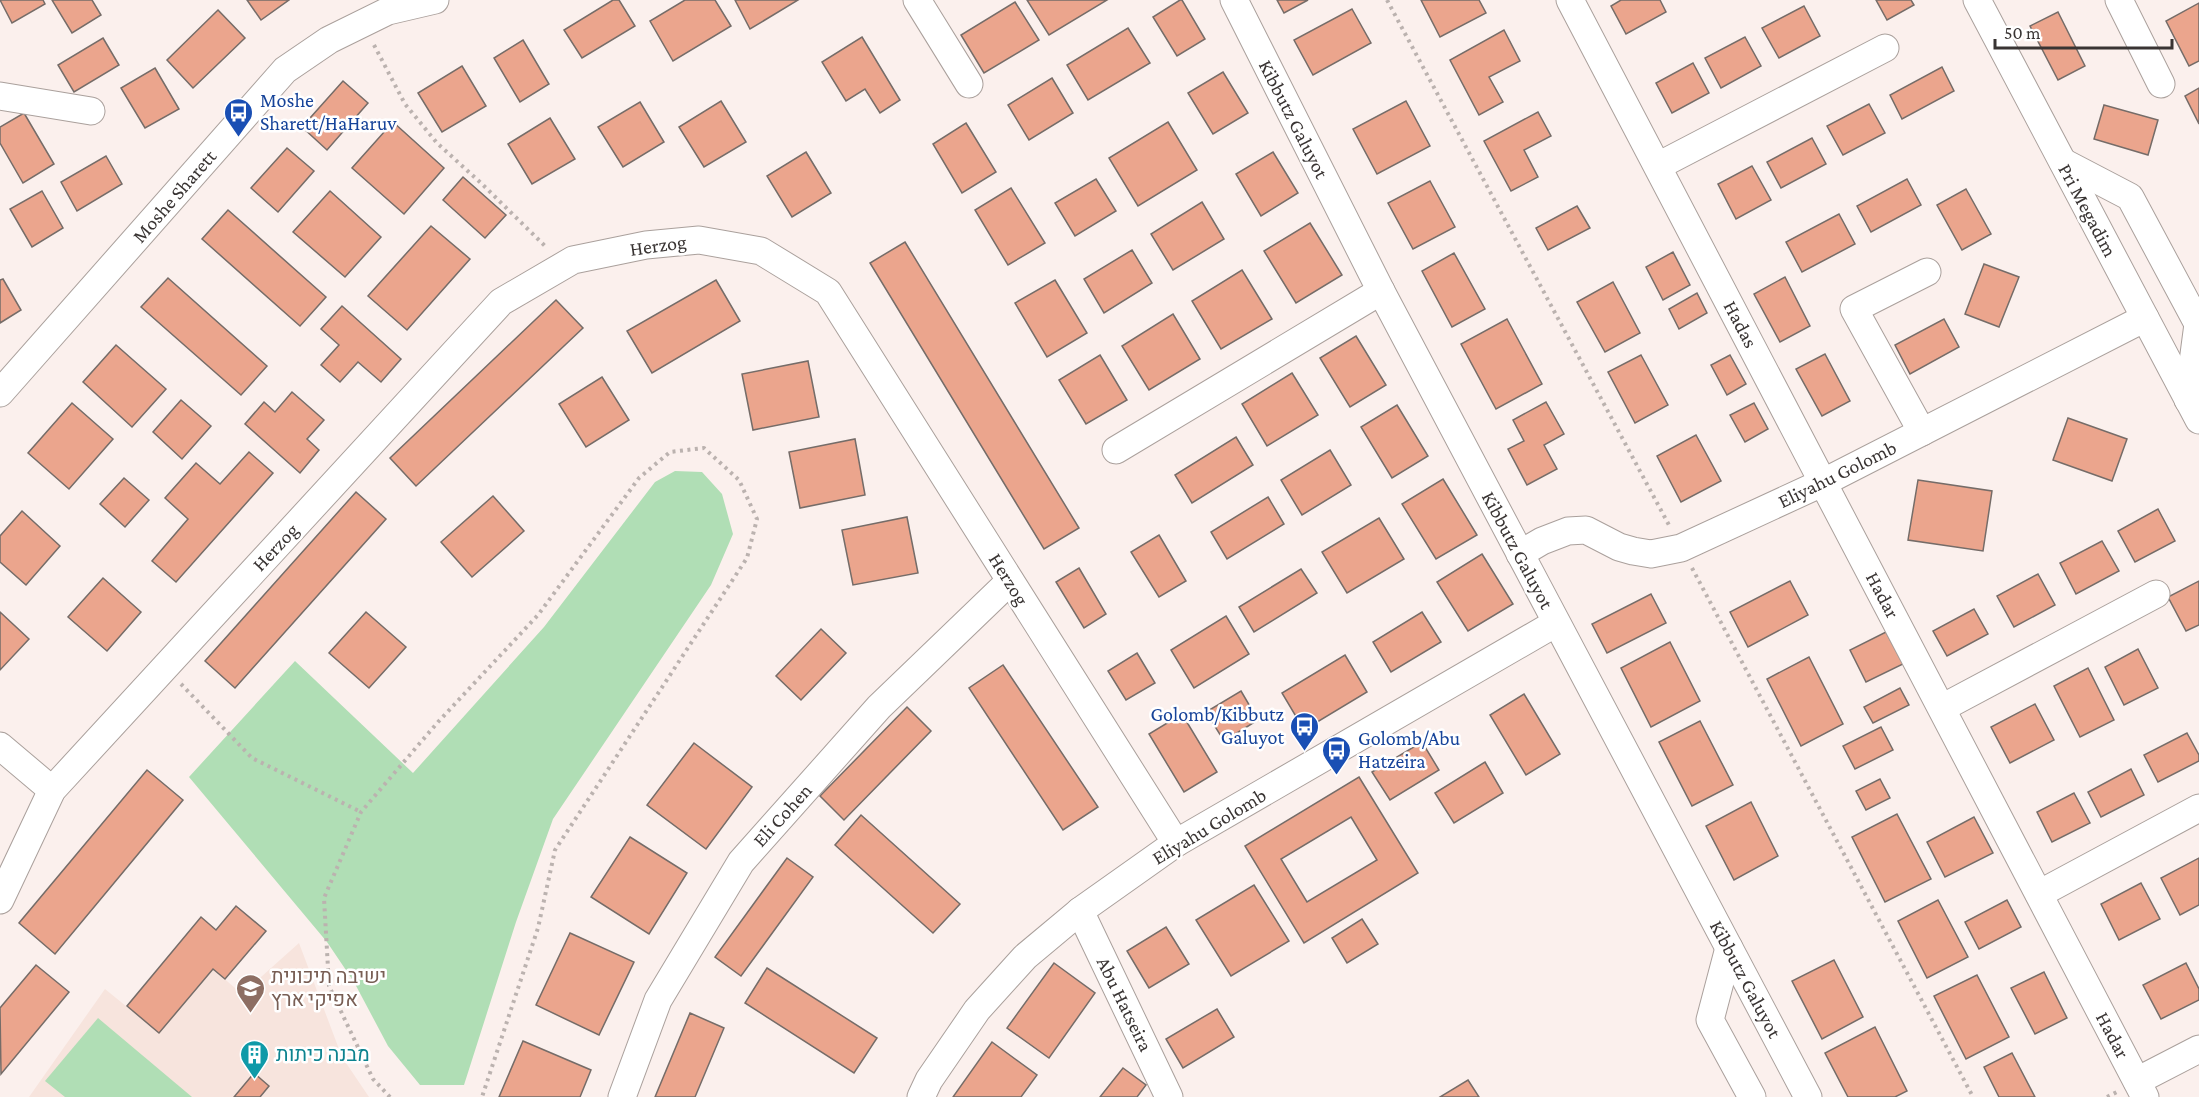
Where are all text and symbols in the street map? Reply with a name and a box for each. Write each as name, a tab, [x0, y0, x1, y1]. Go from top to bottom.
scale bar	[1995, 12, 2172, 50]
text: 50 m	[2004, 23, 2041, 43]
street label: Kibbutz Galuyot	[1254, 56, 1333, 183]
place label: Moshe Sharett/HaHaruv	[260, 89, 397, 134]
bus stop icon: Moshe Sharett/HaHaruv	[223, 96, 255, 138]
street label: Moshe Sharett	[128, 145, 221, 247]
street label: Pri Megadim	[2053, 160, 2122, 261]
street label: Herzog	[628, 230, 688, 261]
street label: Hadas	[1720, 297, 1763, 351]
street label: Eliyahu Golomb	[1774, 436, 1900, 513]
street label: Kibbutz Galuyot	[1477, 487, 1558, 613]
street label: Herzog	[248, 518, 303, 576]
street label: Herzog	[984, 549, 1034, 610]
street label: Hadar	[1862, 568, 1904, 622]
place label: Golomb/Kibbutz Galuyot	[1150, 703, 1284, 749]
bus stop icon: Golomb/Kibbutz Galuyot	[1289, 710, 1321, 752]
place label: Golomb/Abu Hatzeira	[1358, 727, 1461, 772]
bus stop icon: Golomb/Abu Hatzeira	[1321, 734, 1353, 776]
street label: Eli Cohen	[748, 779, 816, 851]
street label: Eliyahu Golomb	[1148, 783, 1270, 869]
street label: Kibbutz Galuyot	[1705, 916, 1786, 1042]
street label: Abu Hatseira	[1093, 953, 1157, 1055]
place label: ישיבה תיכונית אפיקי ארץ	[271, 965, 386, 1010]
school or university icon: ישיבה תיכונית אפיקי ארץ	[234, 972, 266, 1014]
street label: Hadar	[2092, 1008, 2134, 1062]
building icon: מבנה כיתות	[239, 1038, 271, 1080]
place label: מבנה כיתות	[276, 1043, 370, 1065]

